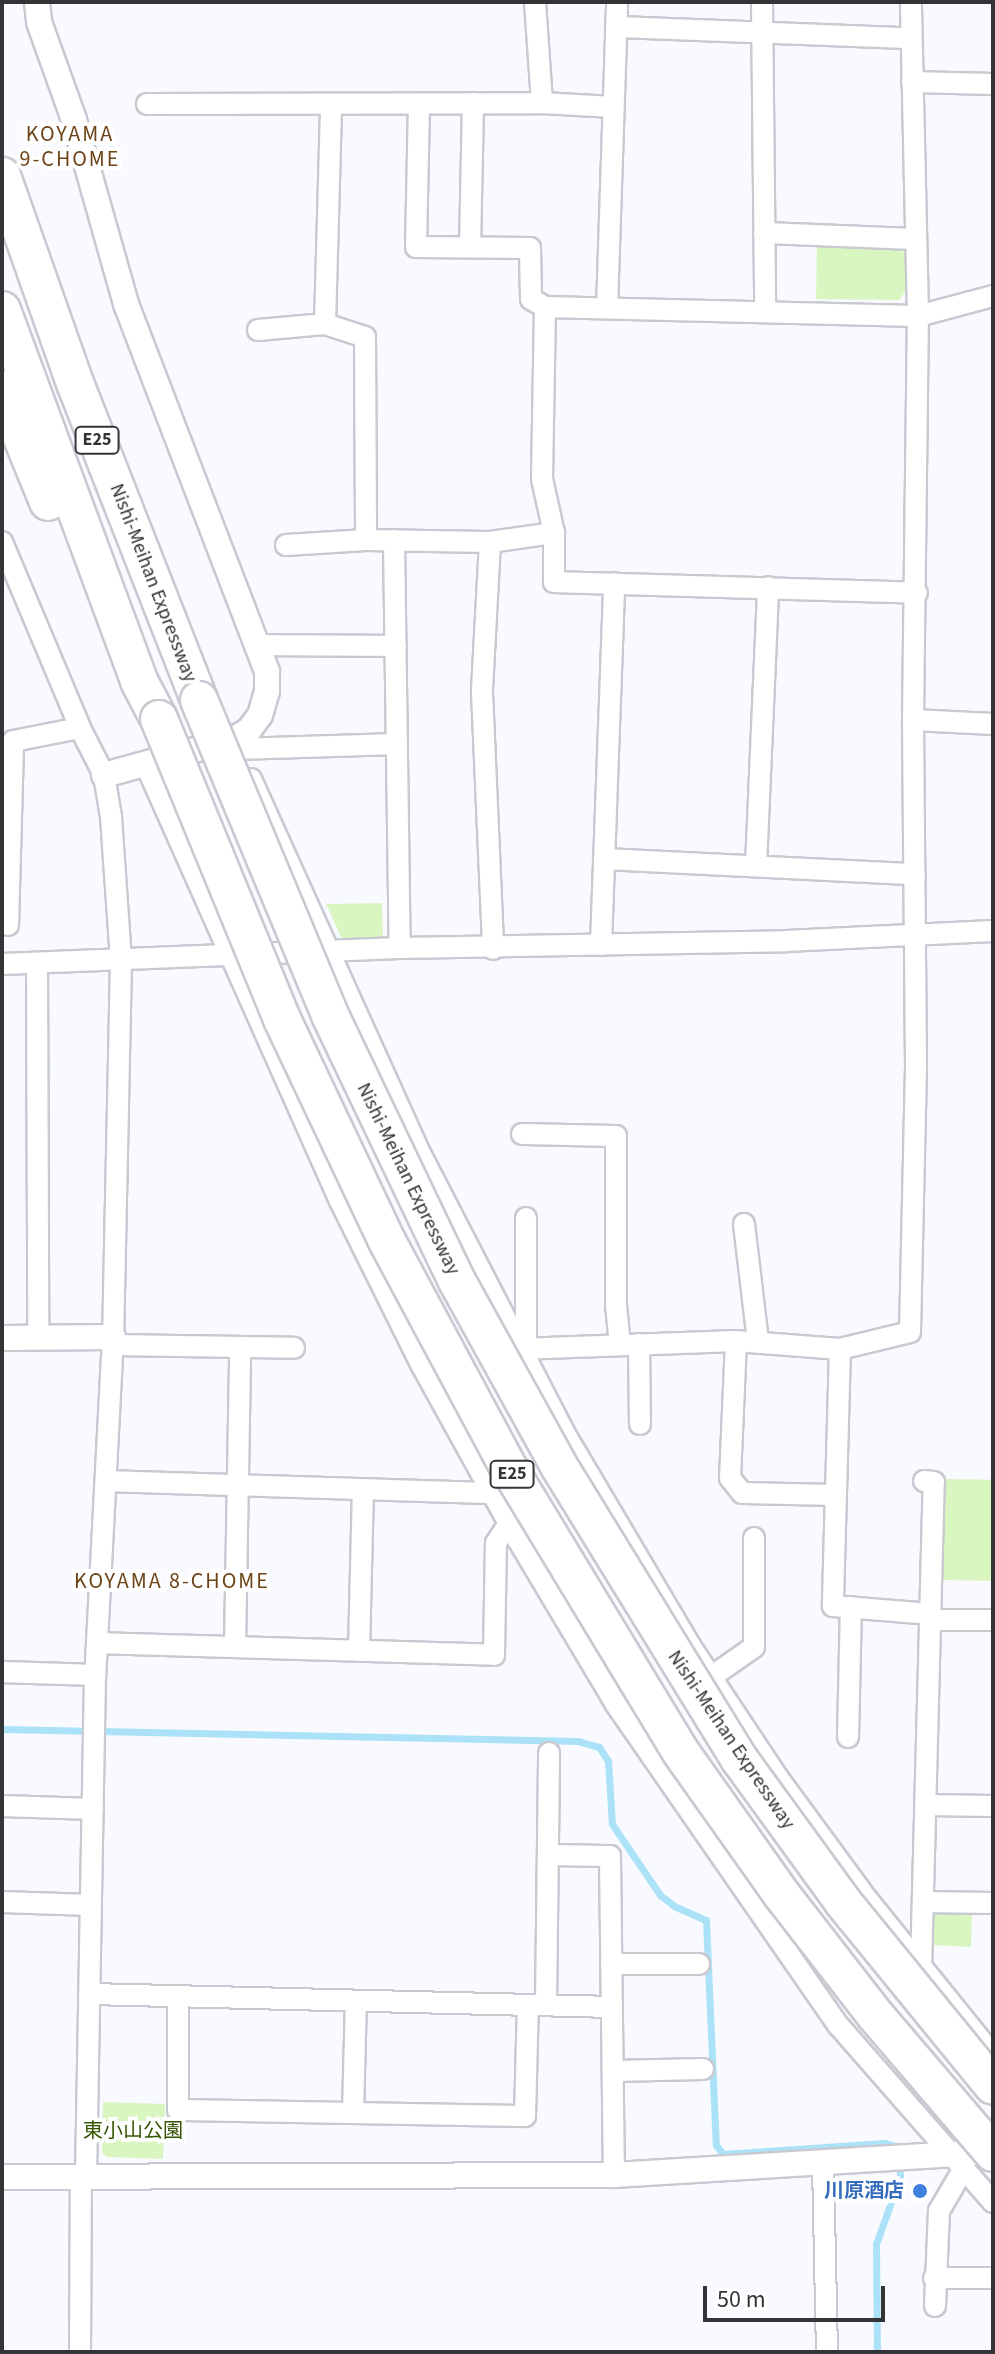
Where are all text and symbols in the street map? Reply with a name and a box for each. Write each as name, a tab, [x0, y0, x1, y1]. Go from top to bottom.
district label: KOYAMA 9-CHOME	[20, 121, 120, 172]
road number: E25	[73, 426, 121, 454]
street label: Nishi-Meihan Expressway	[104, 480, 202, 686]
street label: Nishi-Meihan Expressway	[351, 1079, 465, 1279]
road number: E25	[488, 1460, 536, 1488]
district label: KOYAMA 8-CHOME	[74, 1569, 270, 1595]
street label: Nishi-Meihan Expressway	[662, 1646, 800, 1834]
park label: 東小山公園	[83, 2119, 183, 2143]
place label: 川原酒店	[824, 2179, 904, 2203]
marker: 川原酒店	[911, 2182, 929, 2200]
scale bar	[707, 2270, 889, 2320]
text: 50 m	[717, 2282, 766, 2317]

